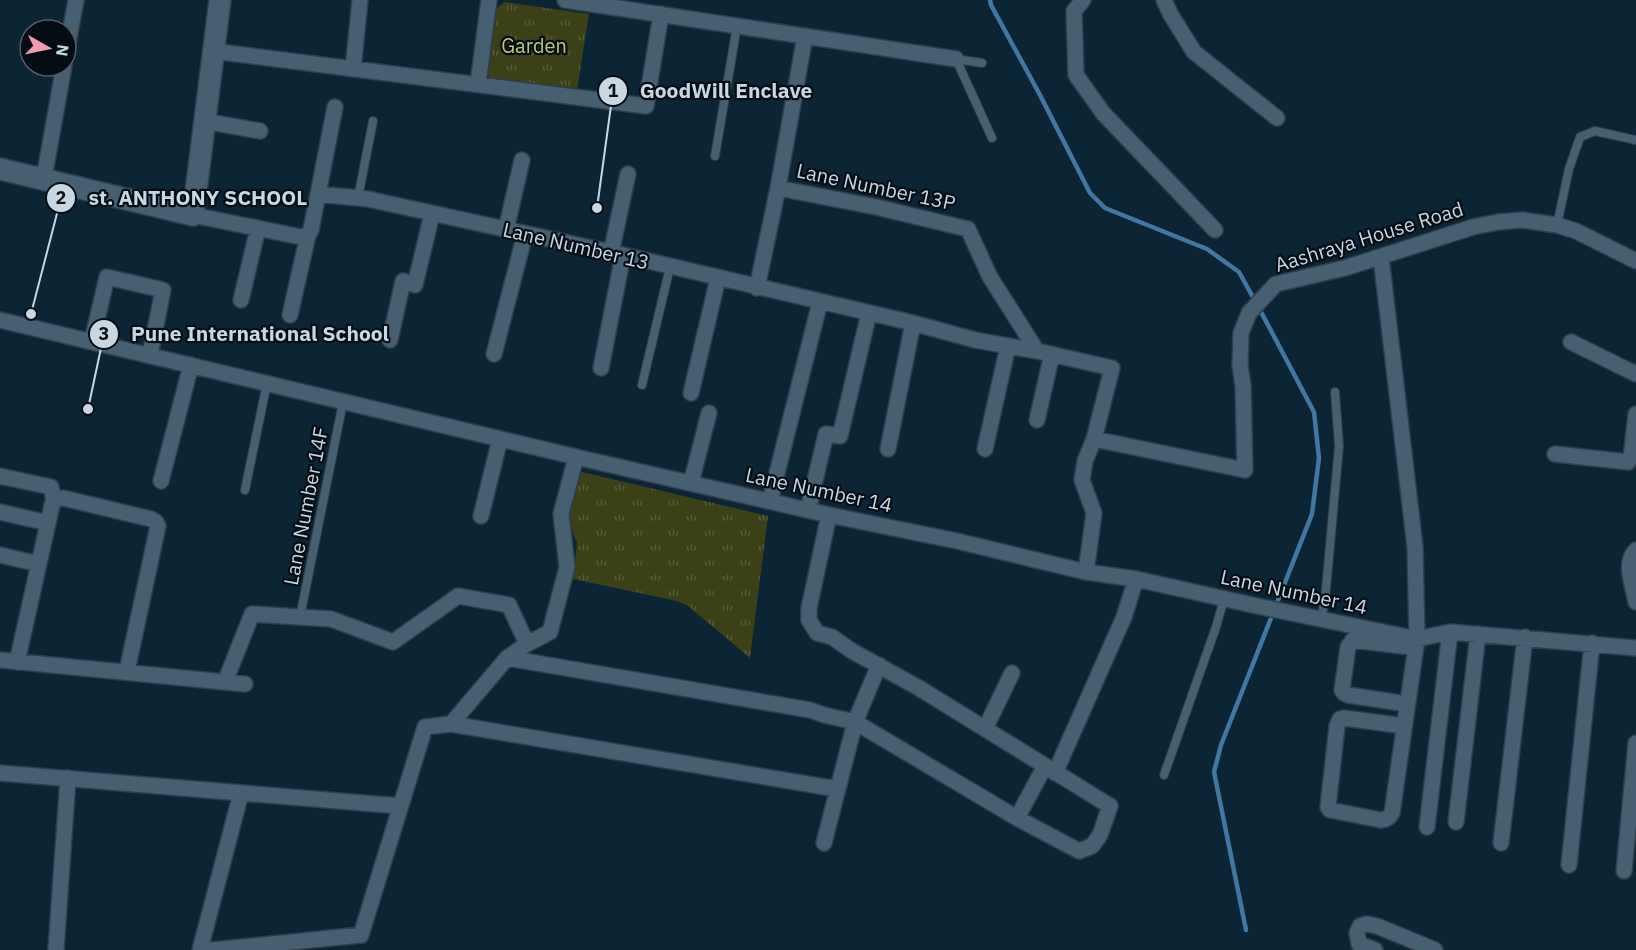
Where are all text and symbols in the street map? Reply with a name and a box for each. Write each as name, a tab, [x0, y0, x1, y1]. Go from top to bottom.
north arrow	[18, 18, 78, 78]
park label: Garden	[501, 32, 567, 59]
text: N	[52, 43, 74, 58]
callout: GoodWill Enclave	[598, 71, 825, 110]
text: GoodWill Enclave	[640, 76, 813, 104]
text: 1	[608, 79, 619, 102]
street label: Lane Number 13P	[794, 157, 958, 217]
callout: st. ANTHONY SCHOOL	[46, 179, 319, 218]
text: st. ANTHONY SCHOOL	[89, 183, 307, 211]
text: 2	[56, 186, 66, 209]
street label: Aashraya House Road	[1271, 195, 1466, 278]
street label: Lane Number 13	[500, 216, 652, 275]
callout: Pune International School	[89, 315, 401, 354]
text: Pune International School	[131, 319, 389, 347]
text: 3	[99, 322, 109, 345]
street label: Lane Number 14F	[277, 425, 334, 587]
street label: Lane Number 14	[743, 461, 895, 518]
street label: Lane Number 14	[1218, 563, 1370, 620]

